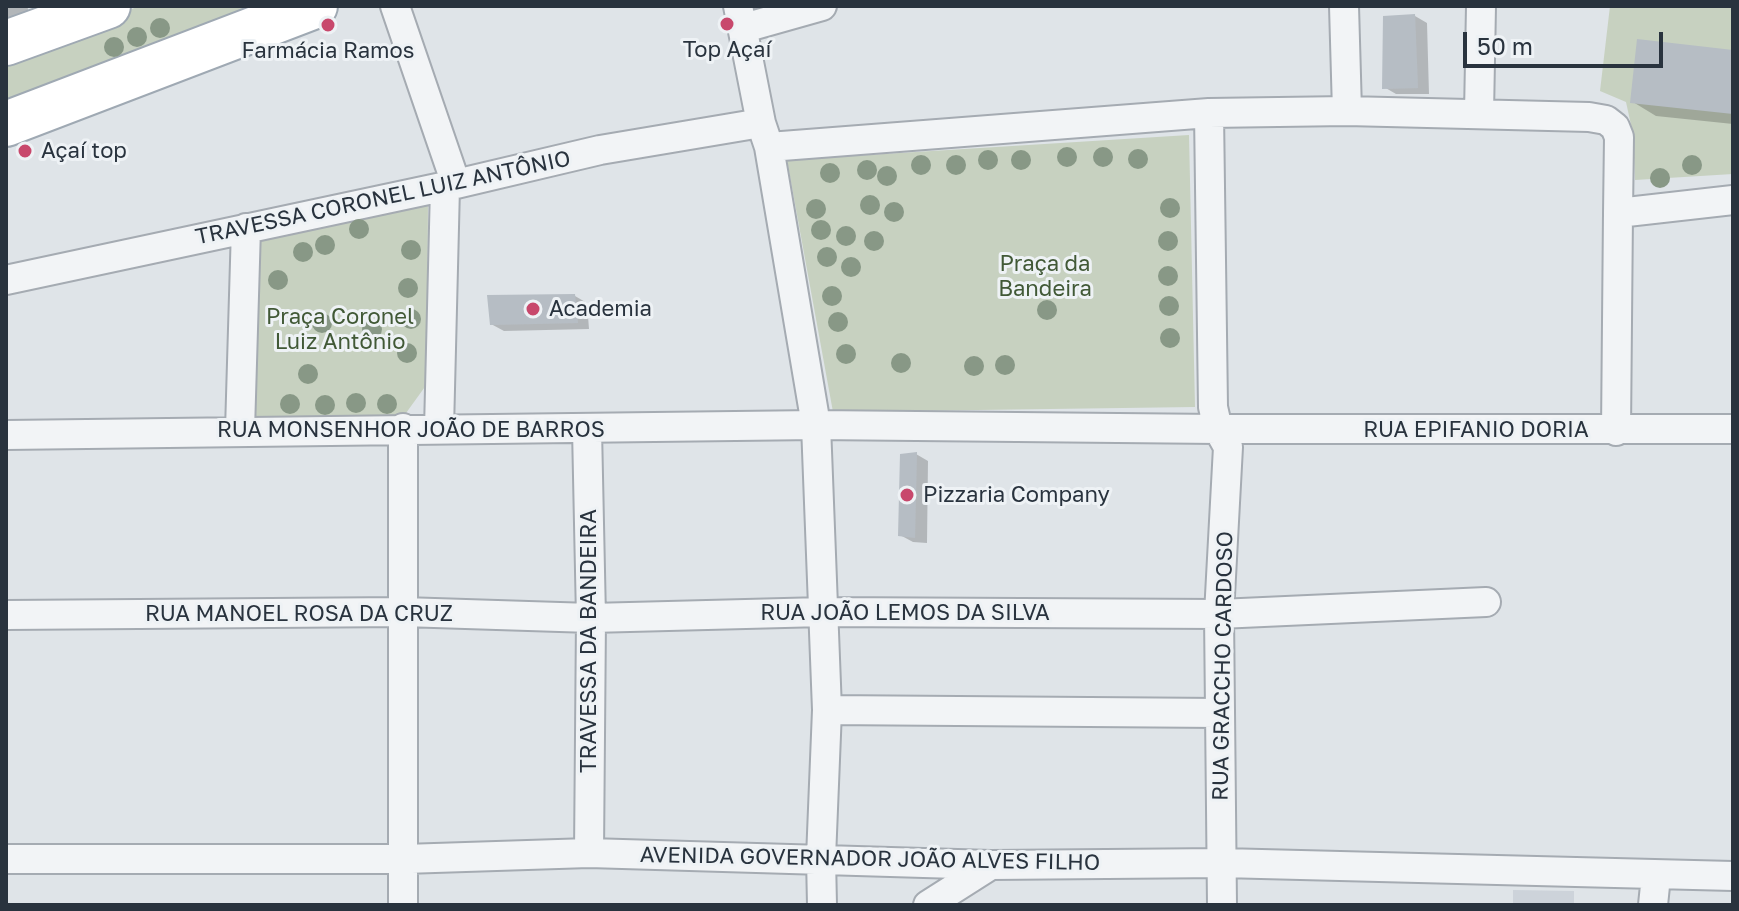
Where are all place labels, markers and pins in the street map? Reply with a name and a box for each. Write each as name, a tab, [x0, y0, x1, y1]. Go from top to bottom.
marker: Top Açaí	[718, 15, 736, 33]
marker: Farmácia Ramos	[319, 16, 337, 34]
place label: Top Açaí	[683, 37, 771, 63]
place label: Farmácia Ramos	[242, 38, 414, 64]
place label: Açaí top	[41, 138, 127, 164]
marker: Açaí top	[16, 142, 34, 160]
place label: Academia	[549, 296, 652, 322]
marker: Academia	[524, 300, 542, 318]
place label: Pizzaria Company	[923, 482, 1110, 508]
marker: Pizzaria Company	[898, 486, 916, 504]

